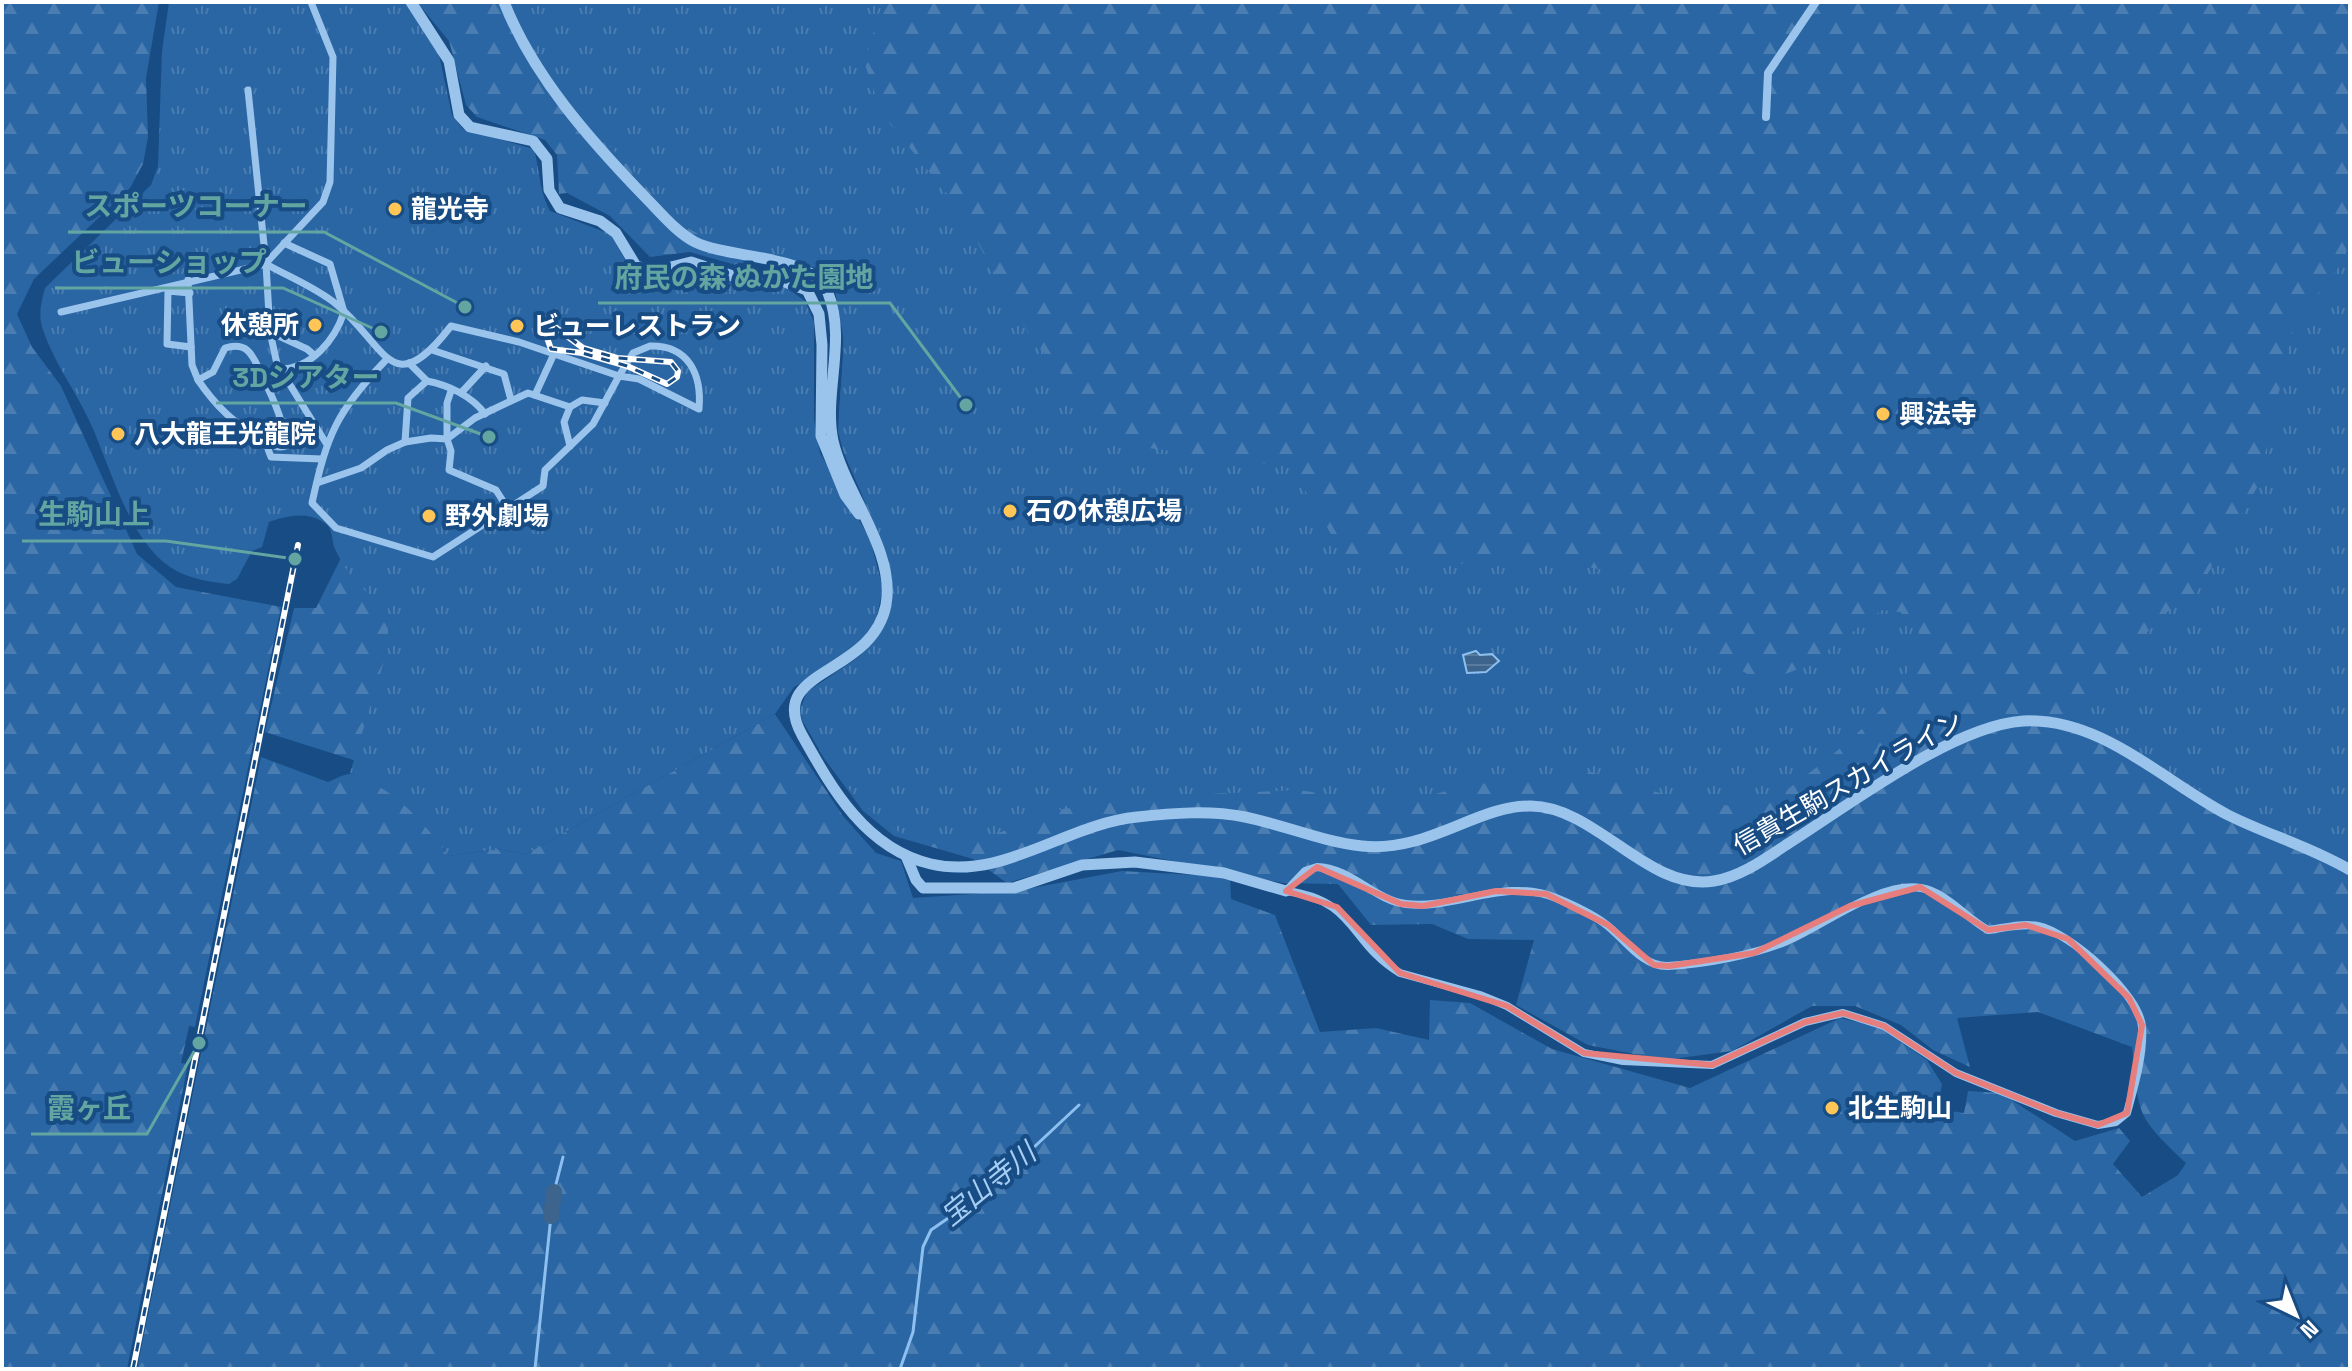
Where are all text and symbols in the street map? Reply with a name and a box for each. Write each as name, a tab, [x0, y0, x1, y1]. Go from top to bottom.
callout: スポーツコーナー	[68, 180, 324, 232]
text: スポーツコーナー	[84, 188, 308, 224]
place label: 龍光寺	[411, 192, 489, 226]
marker: 龍光寺	[386, 200, 404, 218]
callout: ビューショップ	[55, 236, 283, 288]
text: ビューショップ	[71, 244, 267, 280]
callout: 府民の森 ぬかた園地	[598, 251, 890, 303]
text: 府民の森 ぬかた園地	[614, 259, 874, 295]
place label: 休憩所	[221, 308, 299, 342]
place label: ビューレストラン	[533, 309, 741, 343]
marker: 休憩所	[306, 316, 324, 334]
marker: ビューレストラン	[508, 317, 526, 335]
callout: 3Dシアター	[216, 351, 396, 403]
text: 3Dシアター	[232, 359, 380, 395]
place label: 興法寺	[1899, 397, 1977, 431]
marker: 興法寺	[1874, 405, 1892, 423]
place label: 八大龍王光龍院	[134, 417, 316, 451]
marker: 八大龍王光龍院	[109, 425, 127, 443]
callout: 生駒山上	[22, 489, 166, 541]
place label: 石の休憩広場	[1026, 494, 1182, 528]
text: 生駒山上	[38, 496, 150, 532]
place label: 野外劇場	[445, 499, 549, 533]
marker: 石の休憩広場	[1001, 502, 1019, 520]
marker: 野外劇場	[420, 507, 438, 525]
street label: 信貴生駒スカイライン	[1727, 703, 1969, 863]
callout: 霞ヶ丘	[31, 1082, 147, 1134]
text: 霞ヶ丘	[47, 1090, 131, 1126]
place label: 北生駒山	[1848, 1091, 1952, 1125]
marker: 北生駒山	[1823, 1099, 1841, 1117]
water label: 宝山寺川	[933, 1133, 1045, 1233]
north arrow	[2256, 1275, 2336, 1355]
text: N	[2295, 1314, 2325, 1345]

